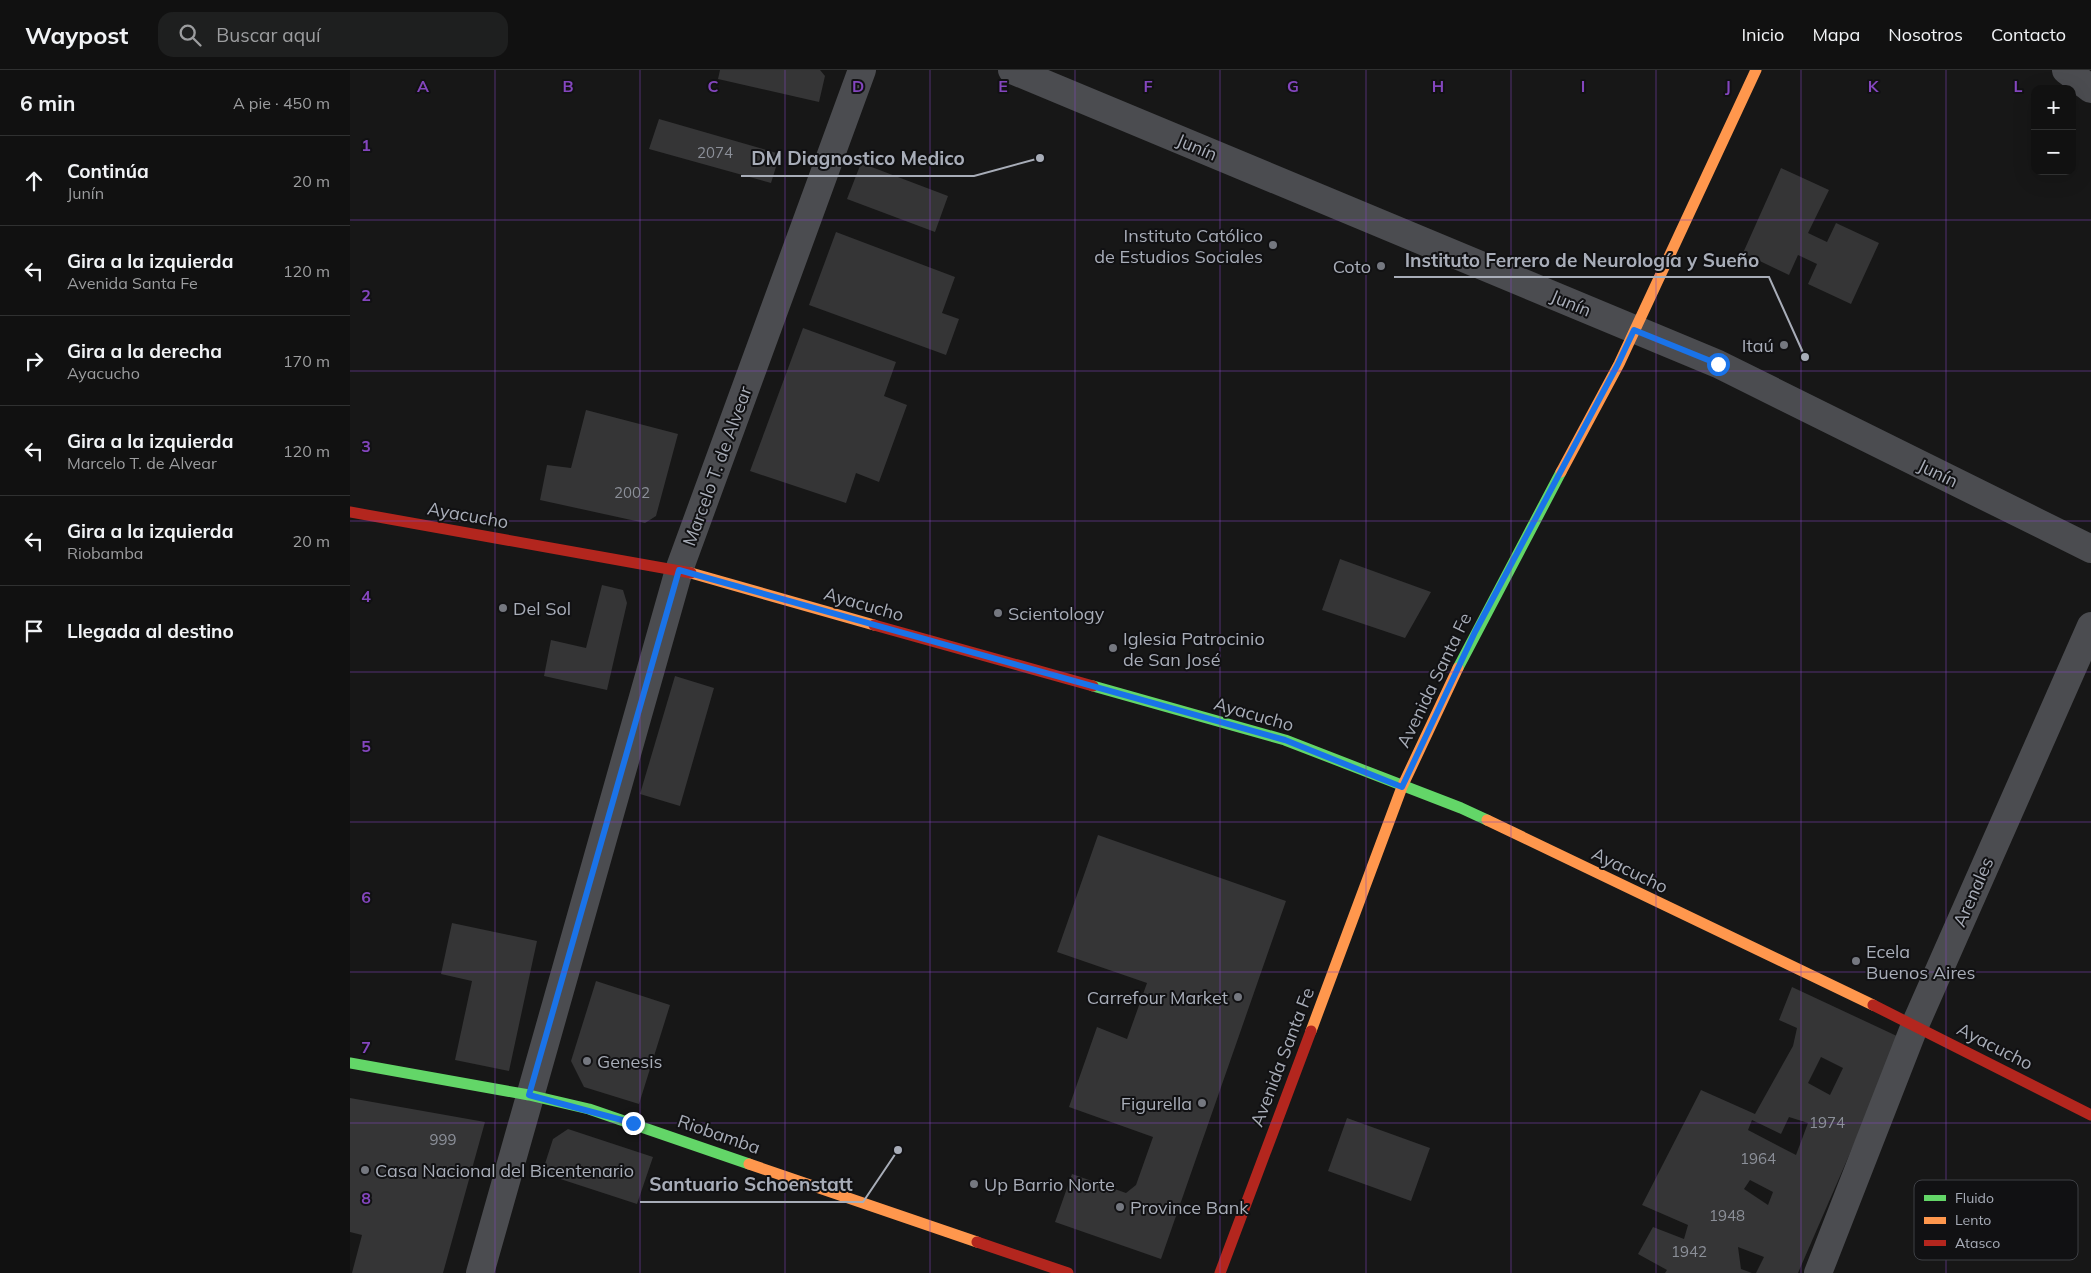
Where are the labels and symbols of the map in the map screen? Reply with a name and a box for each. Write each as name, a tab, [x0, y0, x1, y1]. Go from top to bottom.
text: A	[417, 76, 429, 96]
text: B	[562, 76, 574, 96]
text: C	[708, 76, 719, 96]
text: D	[852, 76, 864, 96]
text: E	[998, 76, 1008, 96]
text: F	[1143, 76, 1153, 96]
text: G	[1287, 76, 1299, 96]
text: H	[1432, 76, 1444, 96]
text: I	[1581, 76, 1585, 96]
text: J	[1725, 76, 1731, 96]
text: K	[1868, 76, 1880, 96]
text: L	[2014, 76, 2023, 96]
street label: Junín	[1173, 128, 1221, 166]
text: 1	[361, 135, 371, 155]
callout: DM Diagnostico Medico	[741, 142, 974, 176]
house number: 2074	[697, 143, 733, 162]
text: DM Diagnostico Medico	[751, 146, 965, 170]
place label: Instituto Católico de Estudios Sociales	[1094, 224, 1263, 268]
marker: Instituto Católico de Estudios Sociales	[1267, 239, 1279, 251]
callout: Instituto Ferrero de Neurología y Sueño	[1394, 243, 1769, 277]
text: Instituto Ferrero de Neurología y Sueño	[1405, 248, 1759, 272]
place label: Coto	[1333, 255, 1371, 278]
marker: Coto	[1375, 260, 1387, 272]
street label: Junín	[1547, 284, 1595, 322]
text: 2	[361, 285, 371, 305]
place label: Itaú	[1742, 334, 1774, 357]
marker: Itaú	[1778, 339, 1790, 351]
route start	[1707, 353, 1730, 376]
street label: Marcelo T. de Alvear	[677, 383, 757, 549]
text: 3	[361, 436, 371, 456]
street label: Junín	[1914, 454, 1962, 492]
house number: 2002	[614, 483, 650, 502]
street label: Ayacucho	[426, 497, 510, 533]
street label: Ayacucho	[821, 582, 907, 626]
text: 4	[361, 586, 371, 606]
place label: Del Sol	[513, 597, 571, 620]
marker: Del Sol	[497, 602, 509, 614]
place label: Scientology	[1008, 602, 1105, 625]
marker: Scientology	[992, 607, 1004, 619]
street label: Avenida Santa Fe	[1391, 609, 1477, 751]
place label: Iglesia Patrocinio de San José	[1123, 627, 1265, 671]
marker: Iglesia Patrocinio de San José	[1107, 642, 1119, 654]
street label: Ayacucho	[1211, 692, 1297, 736]
text: 5	[361, 736, 371, 756]
street label: Ayacucho	[1588, 842, 1672, 898]
street label: Arenales	[1947, 854, 1999, 930]
text: 6	[361, 887, 371, 907]
place label: Ecela Buenos Aires	[1866, 940, 1976, 984]
marker: Ecela Buenos Aires	[1850, 955, 1862, 967]
street label: Avenida Santa Fe	[1245, 984, 1319, 1130]
place label: Carrefour Market	[1087, 986, 1228, 1009]
marker: Carrefour Market	[1232, 991, 1244, 1003]
street label: Ayacucho	[1953, 1017, 2037, 1075]
text: 7	[361, 1037, 371, 1057]
place label: Genesis	[597, 1050, 663, 1073]
marker: Genesis	[581, 1055, 593, 1067]
place label: Figurella	[1121, 1092, 1192, 1115]
marker: Figurella	[1196, 1097, 1208, 1109]
street label: Riobamba	[675, 1109, 763, 1159]
route end	[622, 1112, 645, 1135]
house number: 1974	[1809, 1113, 1845, 1132]
house number: 999	[429, 1130, 457, 1149]
house number: 1964	[1740, 1149, 1776, 1168]
place label: Casa Nacional del Bicentenario	[375, 1159, 634, 1182]
marker: Casa Nacional del Bicentenario	[359, 1164, 371, 1176]
callout: Santuario Schoenstatt	[640, 1168, 863, 1202]
text: Santuario Schoenstatt	[649, 1172, 853, 1196]
place label: Up Barrio Norte	[984, 1173, 1115, 1196]
marker: Up Barrio Norte	[968, 1178, 980, 1190]
legend	[1914, 1180, 2078, 1260]
text: 8	[361, 1188, 371, 1208]
text: Fluido	[1955, 1189, 1994, 1207]
place label: Province Bank	[1130, 1196, 1249, 1219]
marker: Province Bank	[1114, 1201, 1126, 1213]
house number: 1948	[1709, 1206, 1745, 1225]
text: Lento	[1955, 1211, 1991, 1229]
text: Atasco	[1955, 1234, 2000, 1252]
house number: 1942	[1671, 1242, 1707, 1261]

